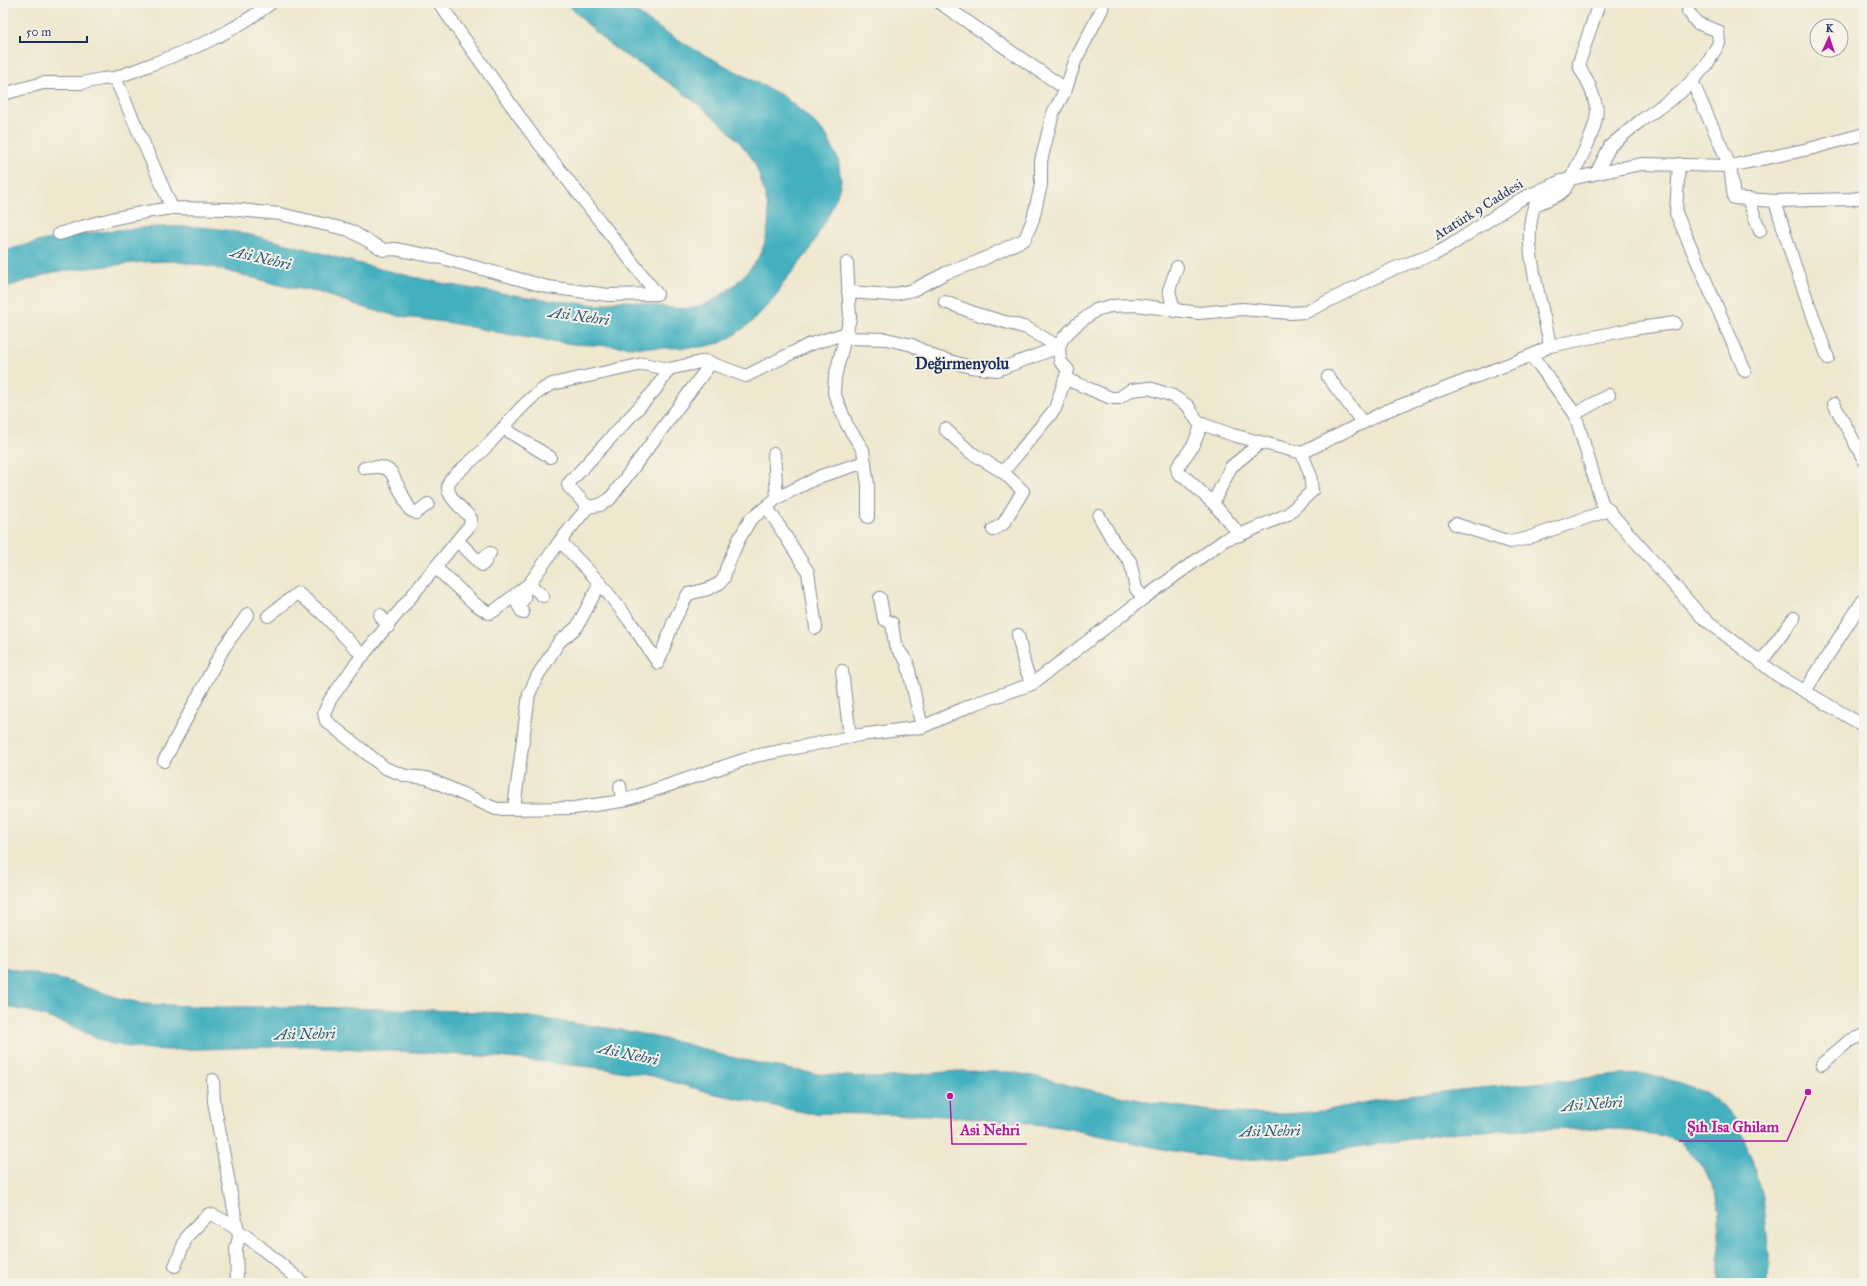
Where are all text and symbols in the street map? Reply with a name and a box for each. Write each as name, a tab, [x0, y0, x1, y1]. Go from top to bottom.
scale bar	[20, 18, 87, 44]
north arrow	[1809, 18, 1849, 58]
text: K	[1825, 22, 1835, 35]
text: 50 m	[26, 25, 51, 39]
street label: Atatürk 9 Caddesi	[1430, 175, 1526, 244]
water label: Asi Nehri	[227, 242, 293, 274]
water label: Asi Nehri	[545, 303, 611, 329]
district label: Değirmenyolu	[915, 354, 1009, 374]
water label: Asi Nehri	[272, 1024, 336, 1044]
water label: Asi Nehri	[594, 1038, 660, 1069]
water label: Asi Nehri	[1559, 1093, 1624, 1115]
callout: Şıh Isa Ghilam	[1679, 1114, 1787, 1141]
callout: Asi Nehri	[952, 1117, 1027, 1144]
text: Şıh Isa Ghilam	[1687, 1118, 1779, 1137]
text: Asi Nehri	[959, 1121, 1021, 1139]
water label: Asi Nehri	[1237, 1121, 1301, 1141]

